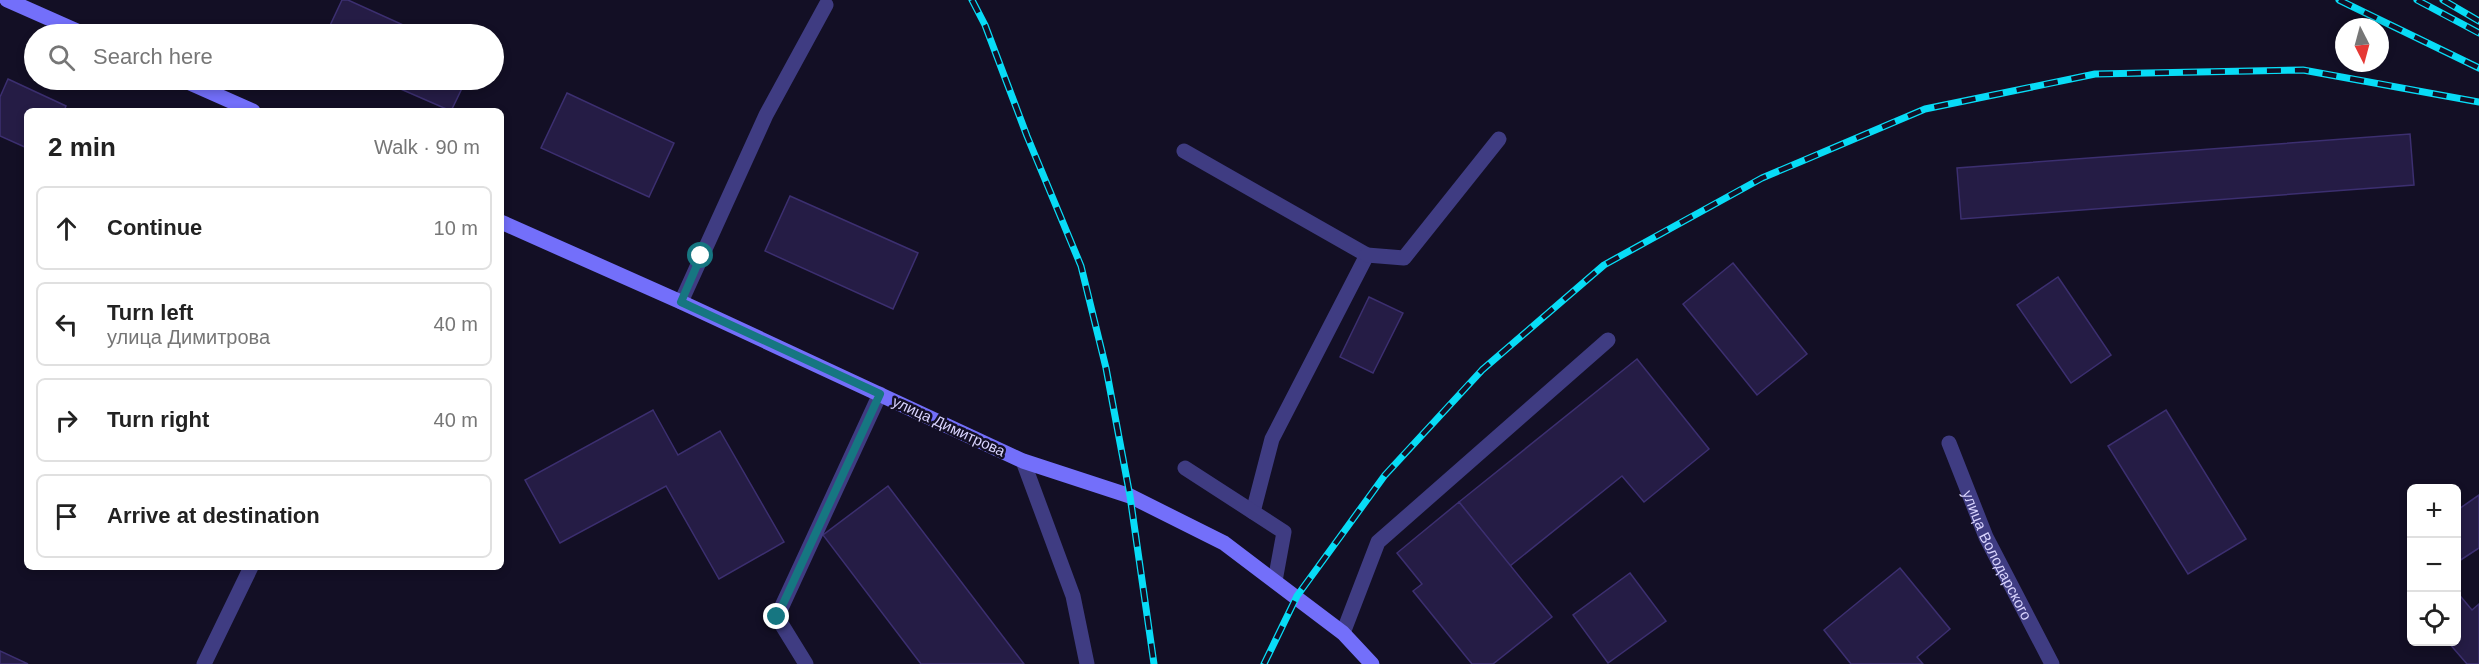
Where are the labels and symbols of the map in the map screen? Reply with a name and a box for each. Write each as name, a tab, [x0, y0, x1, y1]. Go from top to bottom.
north arrow	[2335, 18, 2389, 72]
route start	[687, 242, 713, 268]
street label: улица Димитрова	[890, 392, 1009, 460]
street label: улица Володарского	[1960, 487, 2036, 623]
route end	[763, 603, 789, 629]

